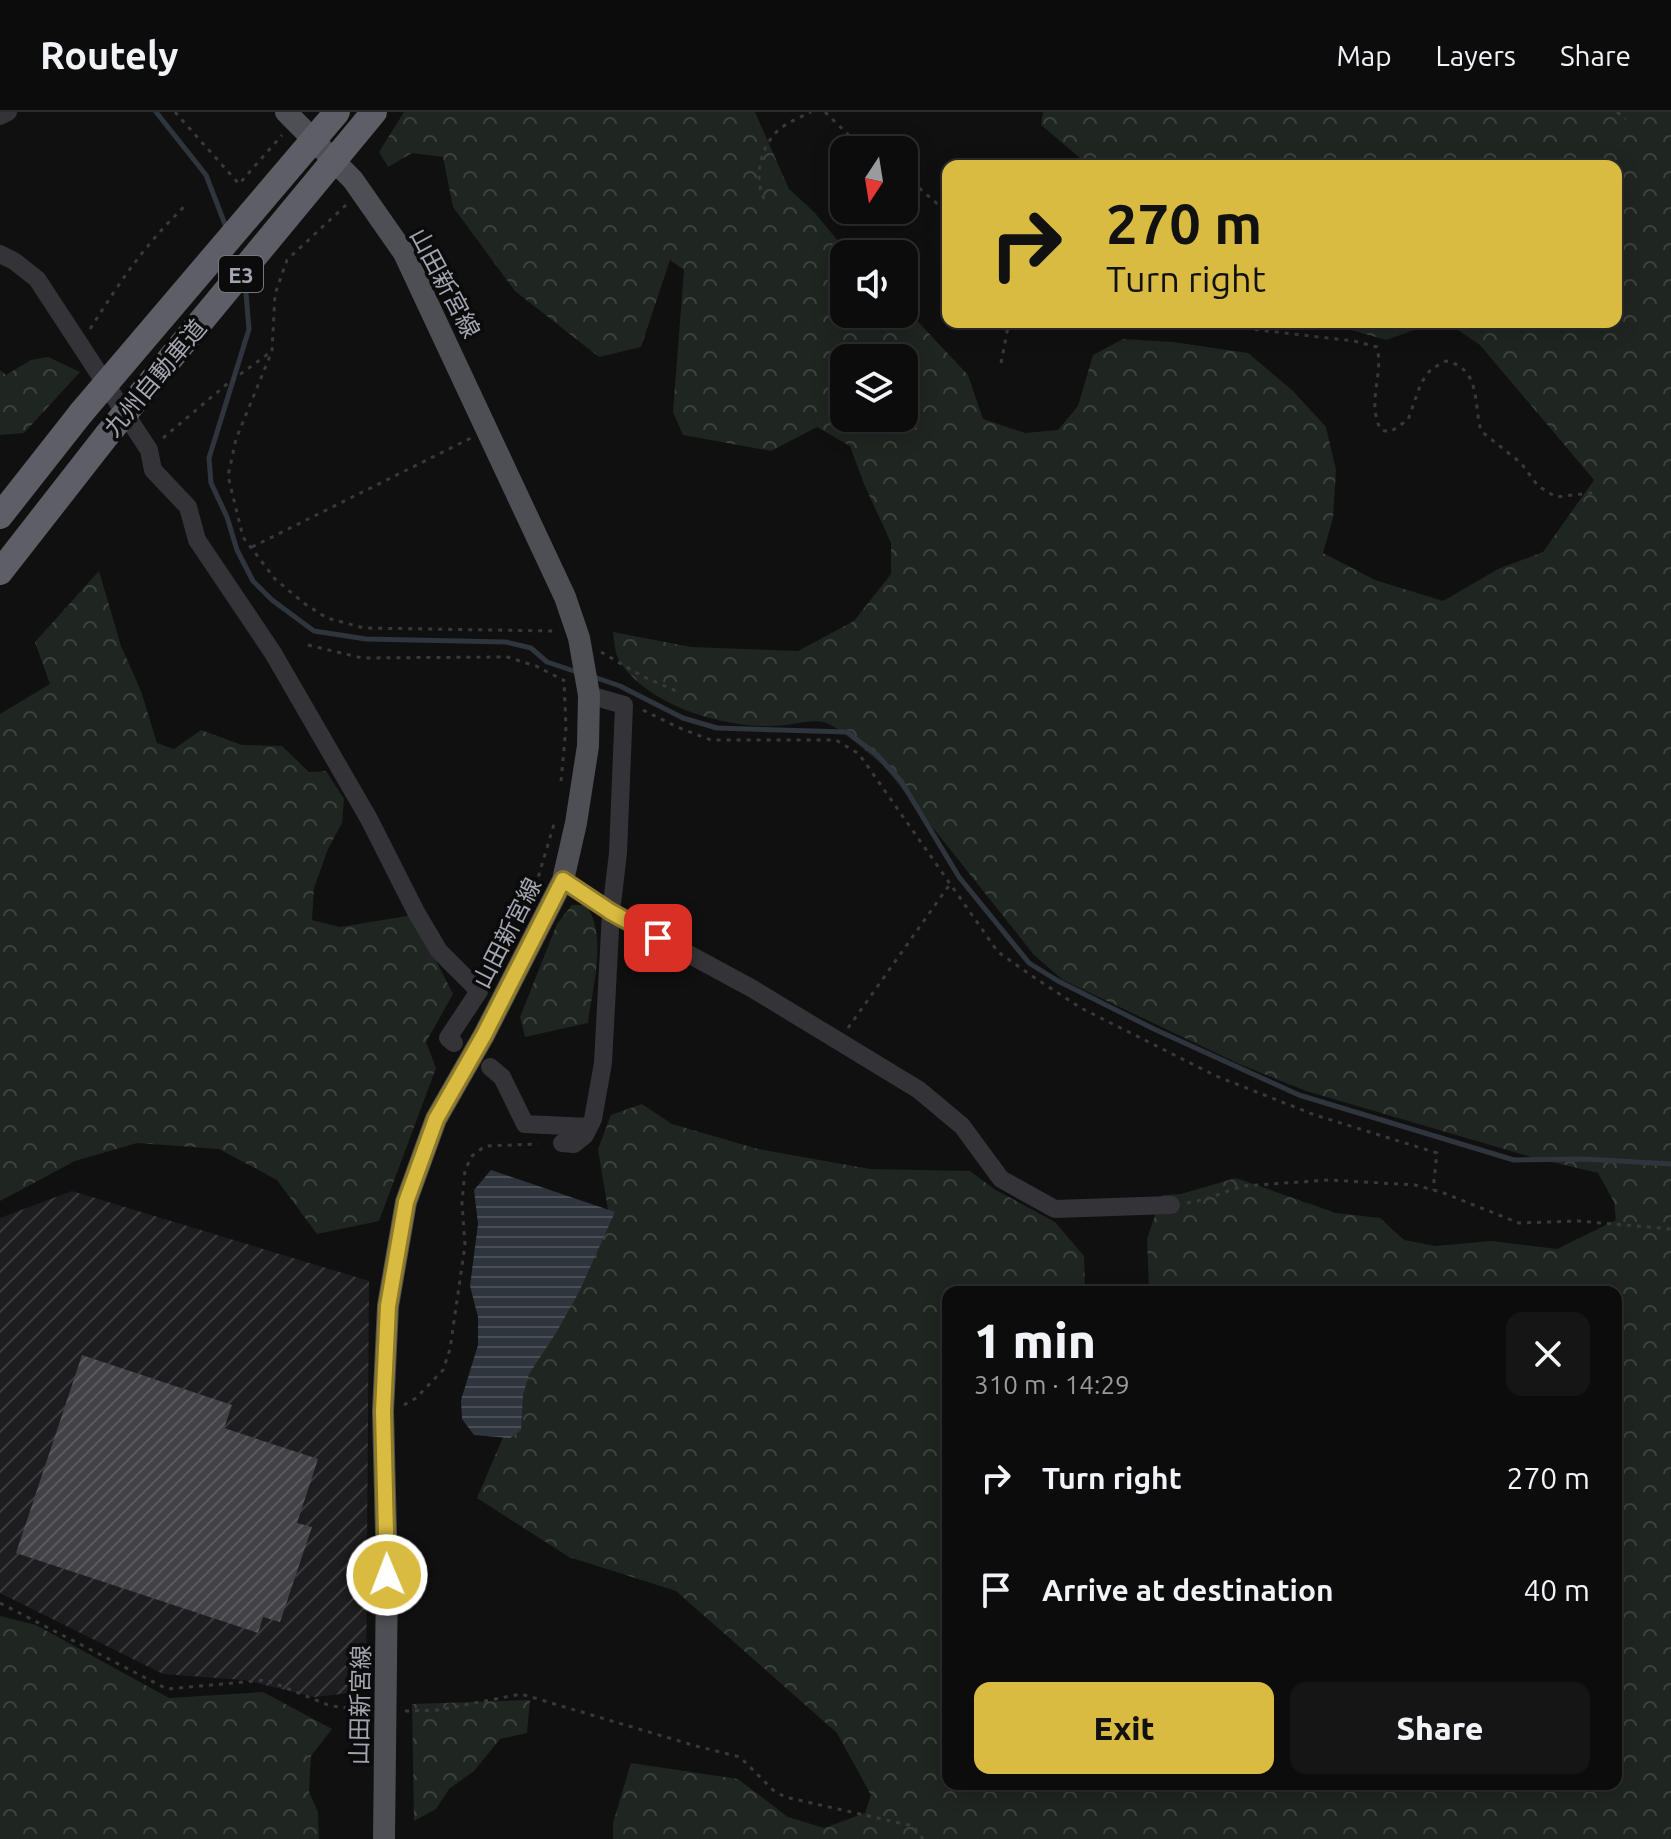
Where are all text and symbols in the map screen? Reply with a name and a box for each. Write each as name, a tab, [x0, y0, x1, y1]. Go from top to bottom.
text: Routely	[40, 34, 178, 76]
text: Map	[1336, 40, 1392, 71]
text: Layers	[1436, 40, 1516, 71]
text: Share	[1560, 40, 1631, 71]
north arrow	[830, 136, 918, 224]
map controls	[830, 136, 918, 432]
icon: right	[974, 192, 1078, 296]
text: 270 m	[1106, 192, 1262, 255]
street label: 山田新宮線	[405, 224, 485, 342]
button: sound	[830, 240, 918, 328]
road number: E3	[219, 256, 263, 292]
text: Turn right	[1106, 258, 1266, 299]
street label: 九州自動車道	[98, 314, 212, 442]
button: layers	[830, 344, 918, 432]
street label: 山田新宮線	[468, 873, 546, 993]
pin	[624, 904, 692, 972]
icon: arrive	[636, 916, 680, 960]
button: close	[1506, 1312, 1590, 1396]
text: 1 min	[974, 1313, 1096, 1367]
text: 310 m · 14:29	[974, 1370, 1130, 1399]
icon: right	[974, 1456, 1018, 1500]
text: Turn right	[1042, 1461, 1182, 1495]
text: 270 m	[1506, 1461, 1590, 1495]
position arrow	[345, 1533, 429, 1617]
icon: arrive	[974, 1568, 1018, 1612]
text: Arrive at destination	[1042, 1573, 1334, 1607]
text: 40 m	[1523, 1573, 1590, 1607]
street label: 山田新宮線	[345, 1645, 375, 1765]
button: Exit	[974, 1682, 1274, 1774]
button: Share	[1290, 1682, 1590, 1774]

